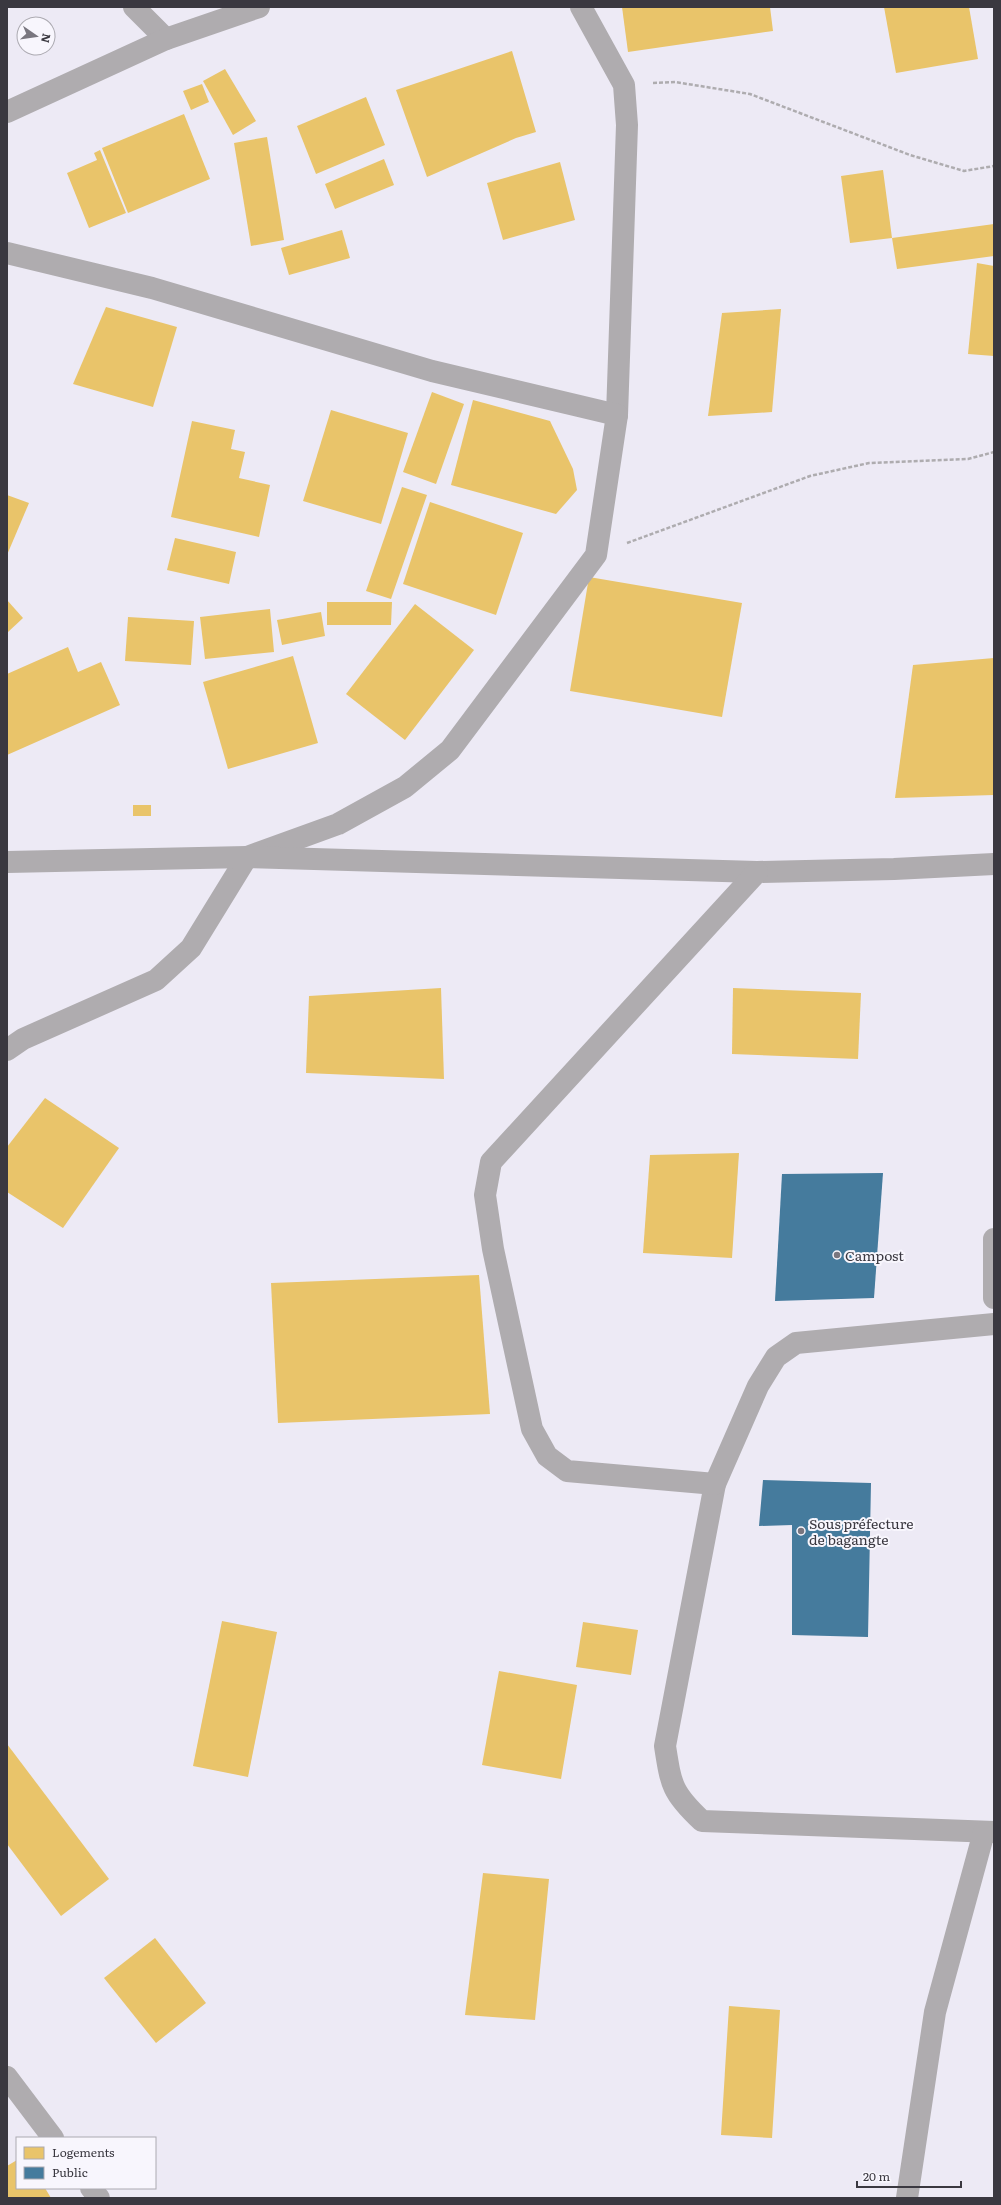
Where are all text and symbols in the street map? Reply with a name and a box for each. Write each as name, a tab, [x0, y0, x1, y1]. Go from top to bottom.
north arrow	[16, 16, 56, 56]
text: N	[38, 32, 56, 45]
place label: Campost	[845, 1245, 904, 1265]
marker: Campost	[832, 1250, 842, 1260]
place label: Sous préfecture de bagangte	[809, 1513, 913, 1549]
marker: Sous préfecture de bagangte	[796, 1526, 806, 1536]
legend	[16, 2137, 156, 2189]
text: Logements	[52, 2143, 115, 2161]
text: Public	[52, 2163, 88, 2181]
scale bar	[857, 2163, 961, 2189]
text: 20 m	[863, 2167, 890, 2185]

